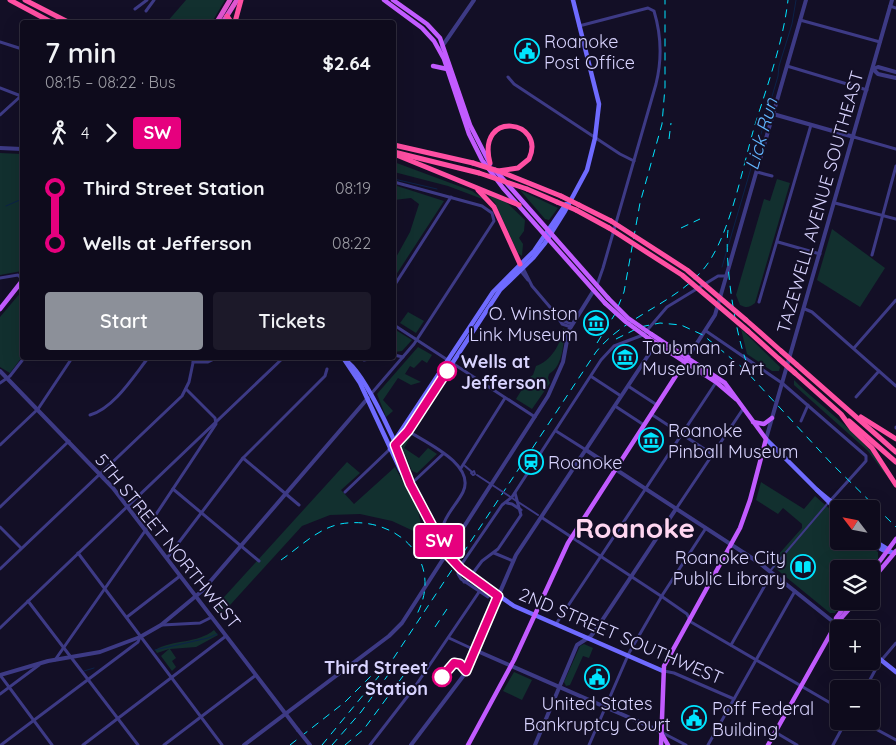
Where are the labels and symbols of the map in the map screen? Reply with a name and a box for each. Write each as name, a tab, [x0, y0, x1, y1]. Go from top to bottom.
place label: Roanoke Post Office	[544, 30, 635, 74]
public building icon: Roanoke Post Office	[514, 38, 540, 64]
street label: TAZEWELL AVENUE SOUTHEAST	[771, 68, 869, 336]
water label: Lick Run	[739, 94, 783, 173]
place label: O. Winston Link Museum	[469, 302, 578, 346]
museum icon: O. Winston Link Museum	[583, 310, 609, 336]
place label: Taubman Museum of Art	[642, 336, 764, 380]
museum icon: Taubman Museum of Art	[612, 344, 638, 370]
place label: Wells at Jefferson	[461, 350, 546, 394]
marker: Wells at Jefferson	[437, 361, 457, 381]
place label: Roanoke Pinball Museum	[668, 419, 798, 463]
museum icon: Roanoke Pinball Museum	[638, 427, 664, 453]
street label: 5TH STREET NORTHWEST	[90, 449, 246, 633]
station icon: Roanoke	[518, 449, 544, 475]
place label: Roanoke	[548, 451, 622, 474]
north arrow	[830, 500, 880, 550]
district label: Roanoke	[575, 510, 695, 545]
line badge: SW	[416, 525, 462, 557]
place label: Roanoke City Public Library	[673, 546, 786, 590]
library icon: Roanoke City Public Library	[790, 554, 816, 580]
street label: 2ND STREET SOUTHWEST	[516, 583, 727, 689]
place label: Third Street Station	[324, 656, 428, 700]
public building icon: United States Bankruptcy Court	[584, 664, 610, 690]
marker: Third Street Station	[432, 667, 452, 687]
place label: United States Bankruptcy Court	[523, 692, 671, 736]
place label: Poff Federal Building	[712, 697, 814, 741]
public building icon: Poff Federal Building	[681, 705, 707, 731]

